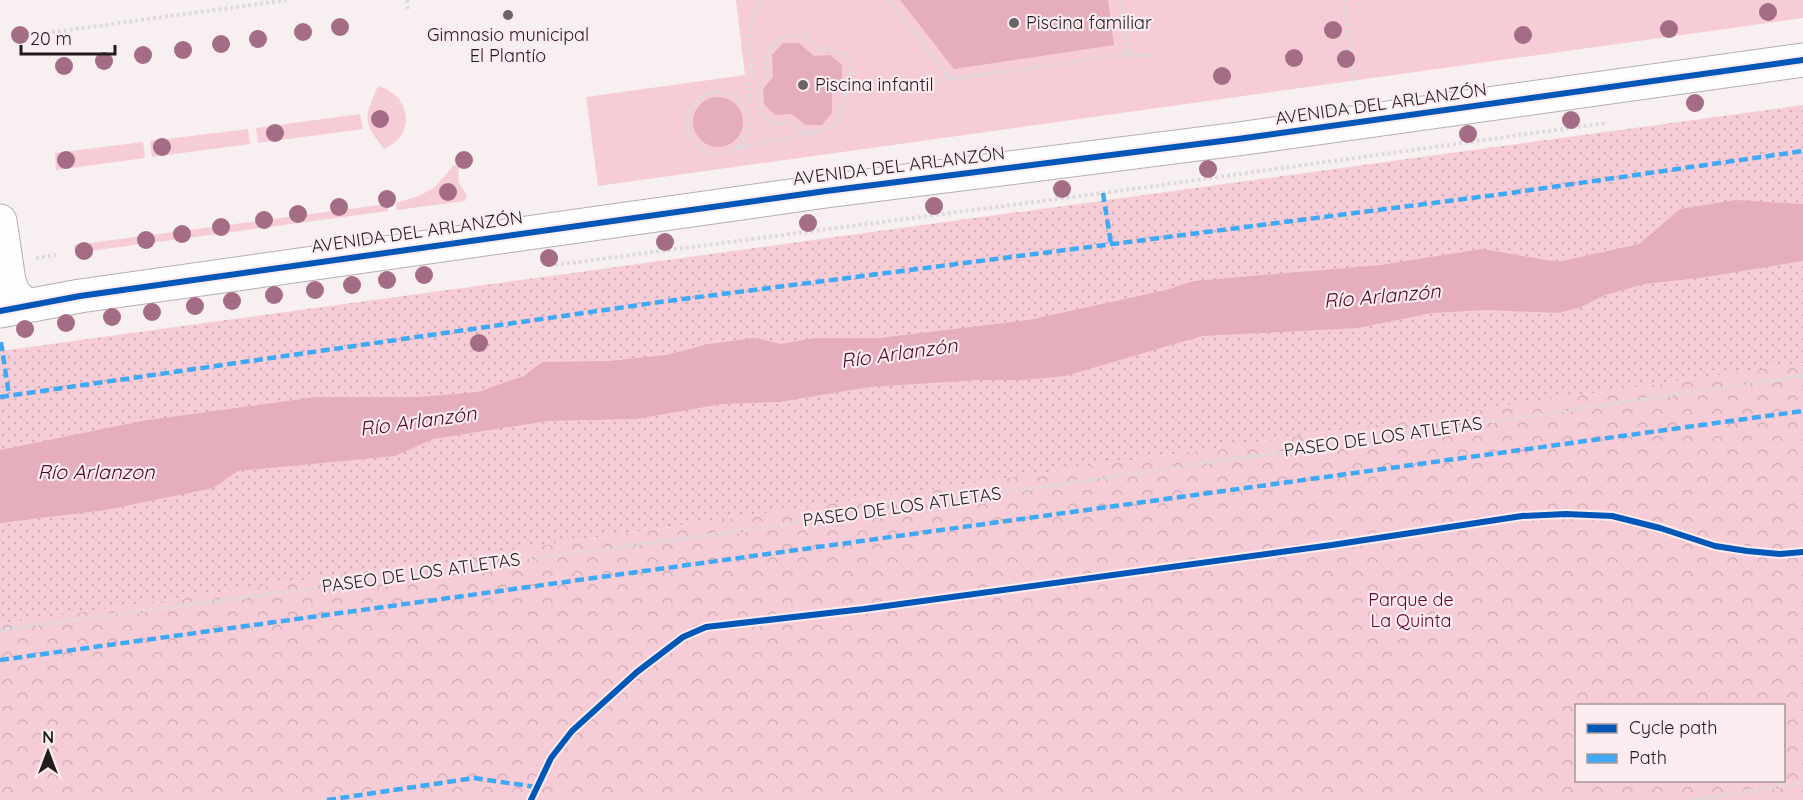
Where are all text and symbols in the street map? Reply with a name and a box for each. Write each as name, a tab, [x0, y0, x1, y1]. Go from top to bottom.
marker: Gimnasio municipal El Plantío	[501, 8, 515, 22]
place label: Piscina familiar	[1026, 11, 1152, 34]
marker: Piscina familiar	[1007, 16, 1021, 30]
scale bar	[21, 18, 116, 56]
place label: Gimnasio municipal El Plantío	[427, 23, 589, 67]
text: 20 m	[30, 27, 72, 50]
place label: Piscina infantil	[815, 73, 934, 96]
street label: AVENIDA DEL ARLANZÓN	[1274, 77, 1488, 130]
marker: Piscina infantil	[796, 78, 810, 92]
street label: AVENIDA DEL ARLANZÓN	[792, 141, 1006, 190]
street label: AVENIDA DEL ARLANZÓN	[310, 205, 524, 258]
water label: Río Arlanzón	[1322, 278, 1442, 313]
water label: Río Arlanzón	[839, 332, 959, 373]
water label: Río Arlanzón	[358, 400, 478, 441]
street label: PASEO DE LOS ATLETAS	[1282, 411, 1484, 462]
water label: Río Arlanzon	[37, 459, 155, 484]
street label: PASEO DE LOS ATLETAS	[801, 481, 1003, 532]
street label: PASEO DE LOS ATLETAS	[320, 547, 522, 598]
park label: Parque de La Quinta	[1368, 588, 1454, 632]
legend	[1575, 704, 1785, 782]
text: Cycle path	[1629, 716, 1717, 739]
north arrow	[18, 722, 78, 782]
text: N	[42, 727, 54, 747]
text: Path	[1629, 746, 1667, 769]

